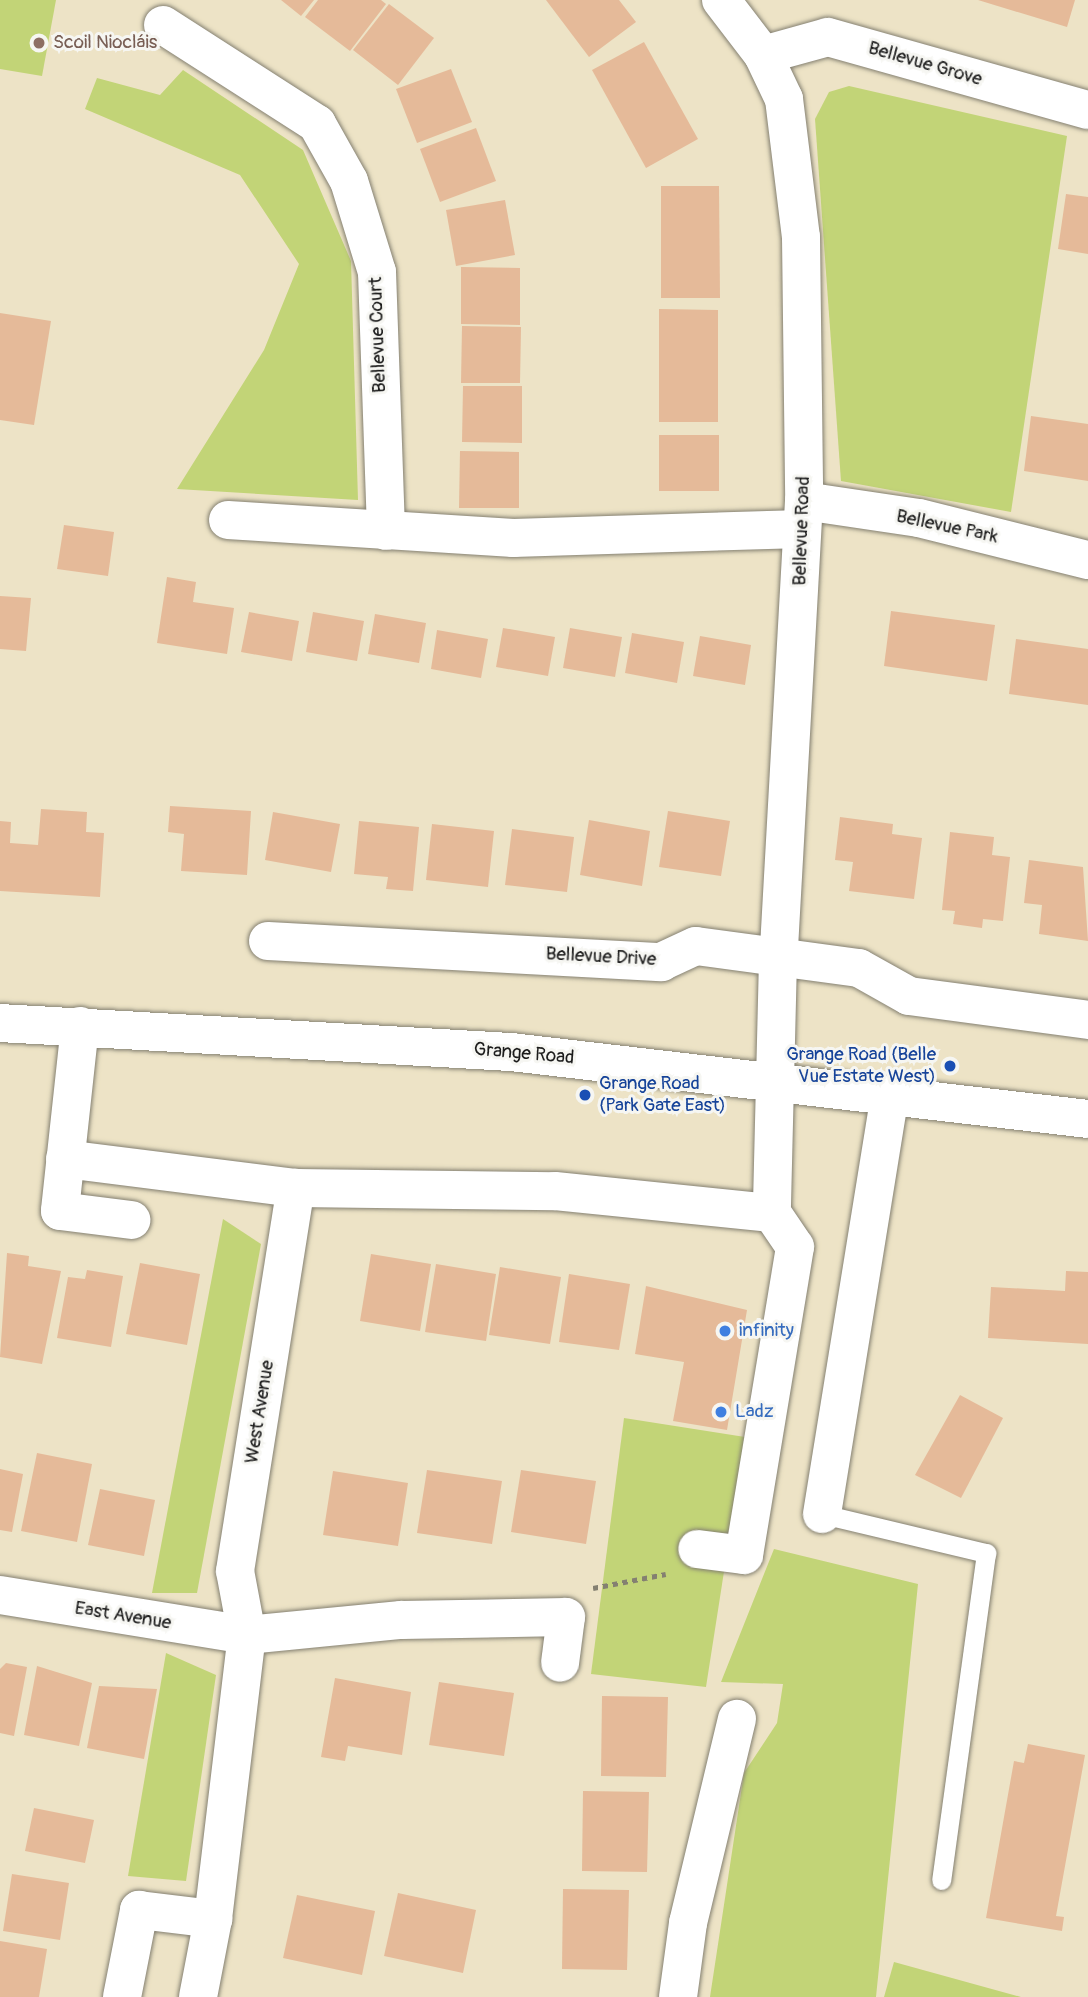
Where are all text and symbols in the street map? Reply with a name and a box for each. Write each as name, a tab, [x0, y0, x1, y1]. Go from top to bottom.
place label: Scoil Niocláis	[53, 32, 157, 54]
marker: Scoil Niocláis	[31, 35, 47, 51]
street label: Bellevue Grove	[866, 37, 984, 91]
street label: Bellevue Court	[365, 277, 391, 393]
street label: Bellevue Road	[789, 476, 815, 586]
street label: Bellevue Park	[894, 505, 1000, 549]
street label: Bellevue Drive	[545, 943, 657, 971]
street label: Grange Road	[473, 1038, 575, 1070]
place label: Grange Road (Belle Vue Estate West)	[786, 1044, 936, 1088]
marker: Grange Road (Belle Vue Estate West)	[942, 1058, 958, 1074]
place label: Grange Road (Park Gate East)	[599, 1073, 726, 1117]
marker: Grange Road (Park Gate East)	[577, 1087, 593, 1103]
place label: infinity	[739, 1320, 794, 1342]
marker: infinity	[717, 1323, 733, 1339]
street label: West Avenue	[241, 1359, 279, 1465]
place label: Ladz	[735, 1401, 774, 1423]
marker: Ladz	[713, 1404, 729, 1420]
street label: East Avenue	[73, 1597, 173, 1635]

